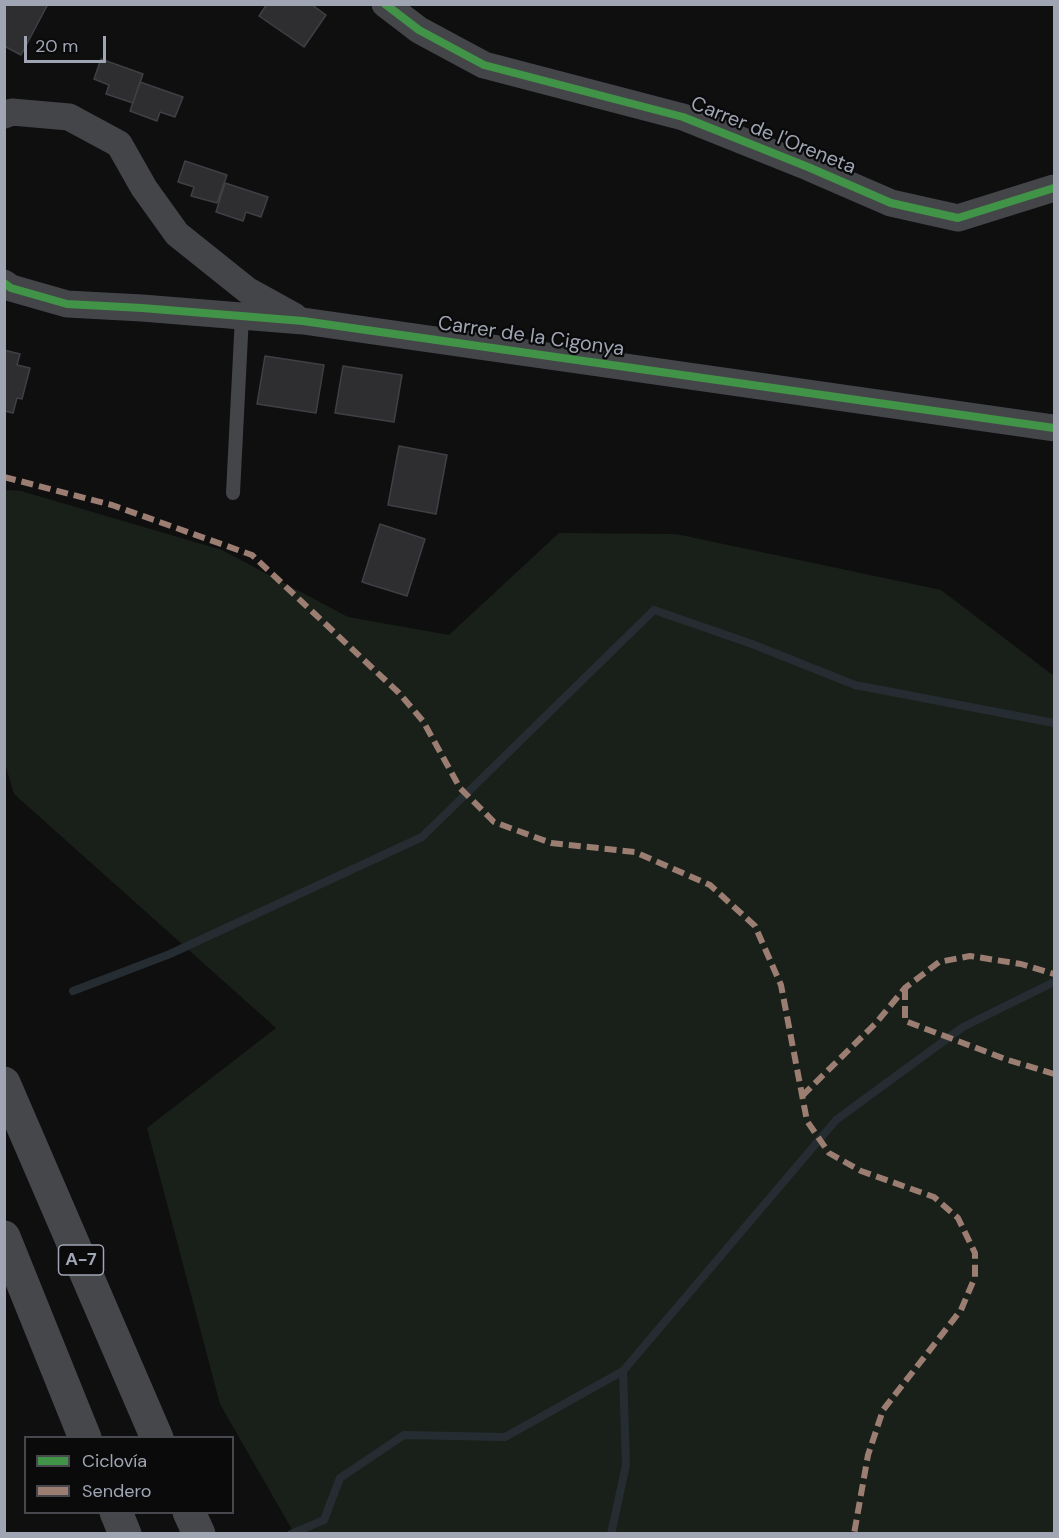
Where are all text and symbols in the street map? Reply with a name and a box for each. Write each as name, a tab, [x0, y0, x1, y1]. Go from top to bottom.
scale bar	[27, 24, 110, 62]
text: 20 m	[35, 34, 78, 58]
street label: Carrer de l'Oreneta	[687, 92, 859, 180]
street label: Carrer de la Cigonya	[436, 312, 626, 362]
road number: A-7	[58, 1245, 104, 1275]
legend	[24, 1436, 234, 1514]
text: Ciclovía	[82, 1449, 147, 1473]
text: Sendero	[82, 1479, 152, 1503]

